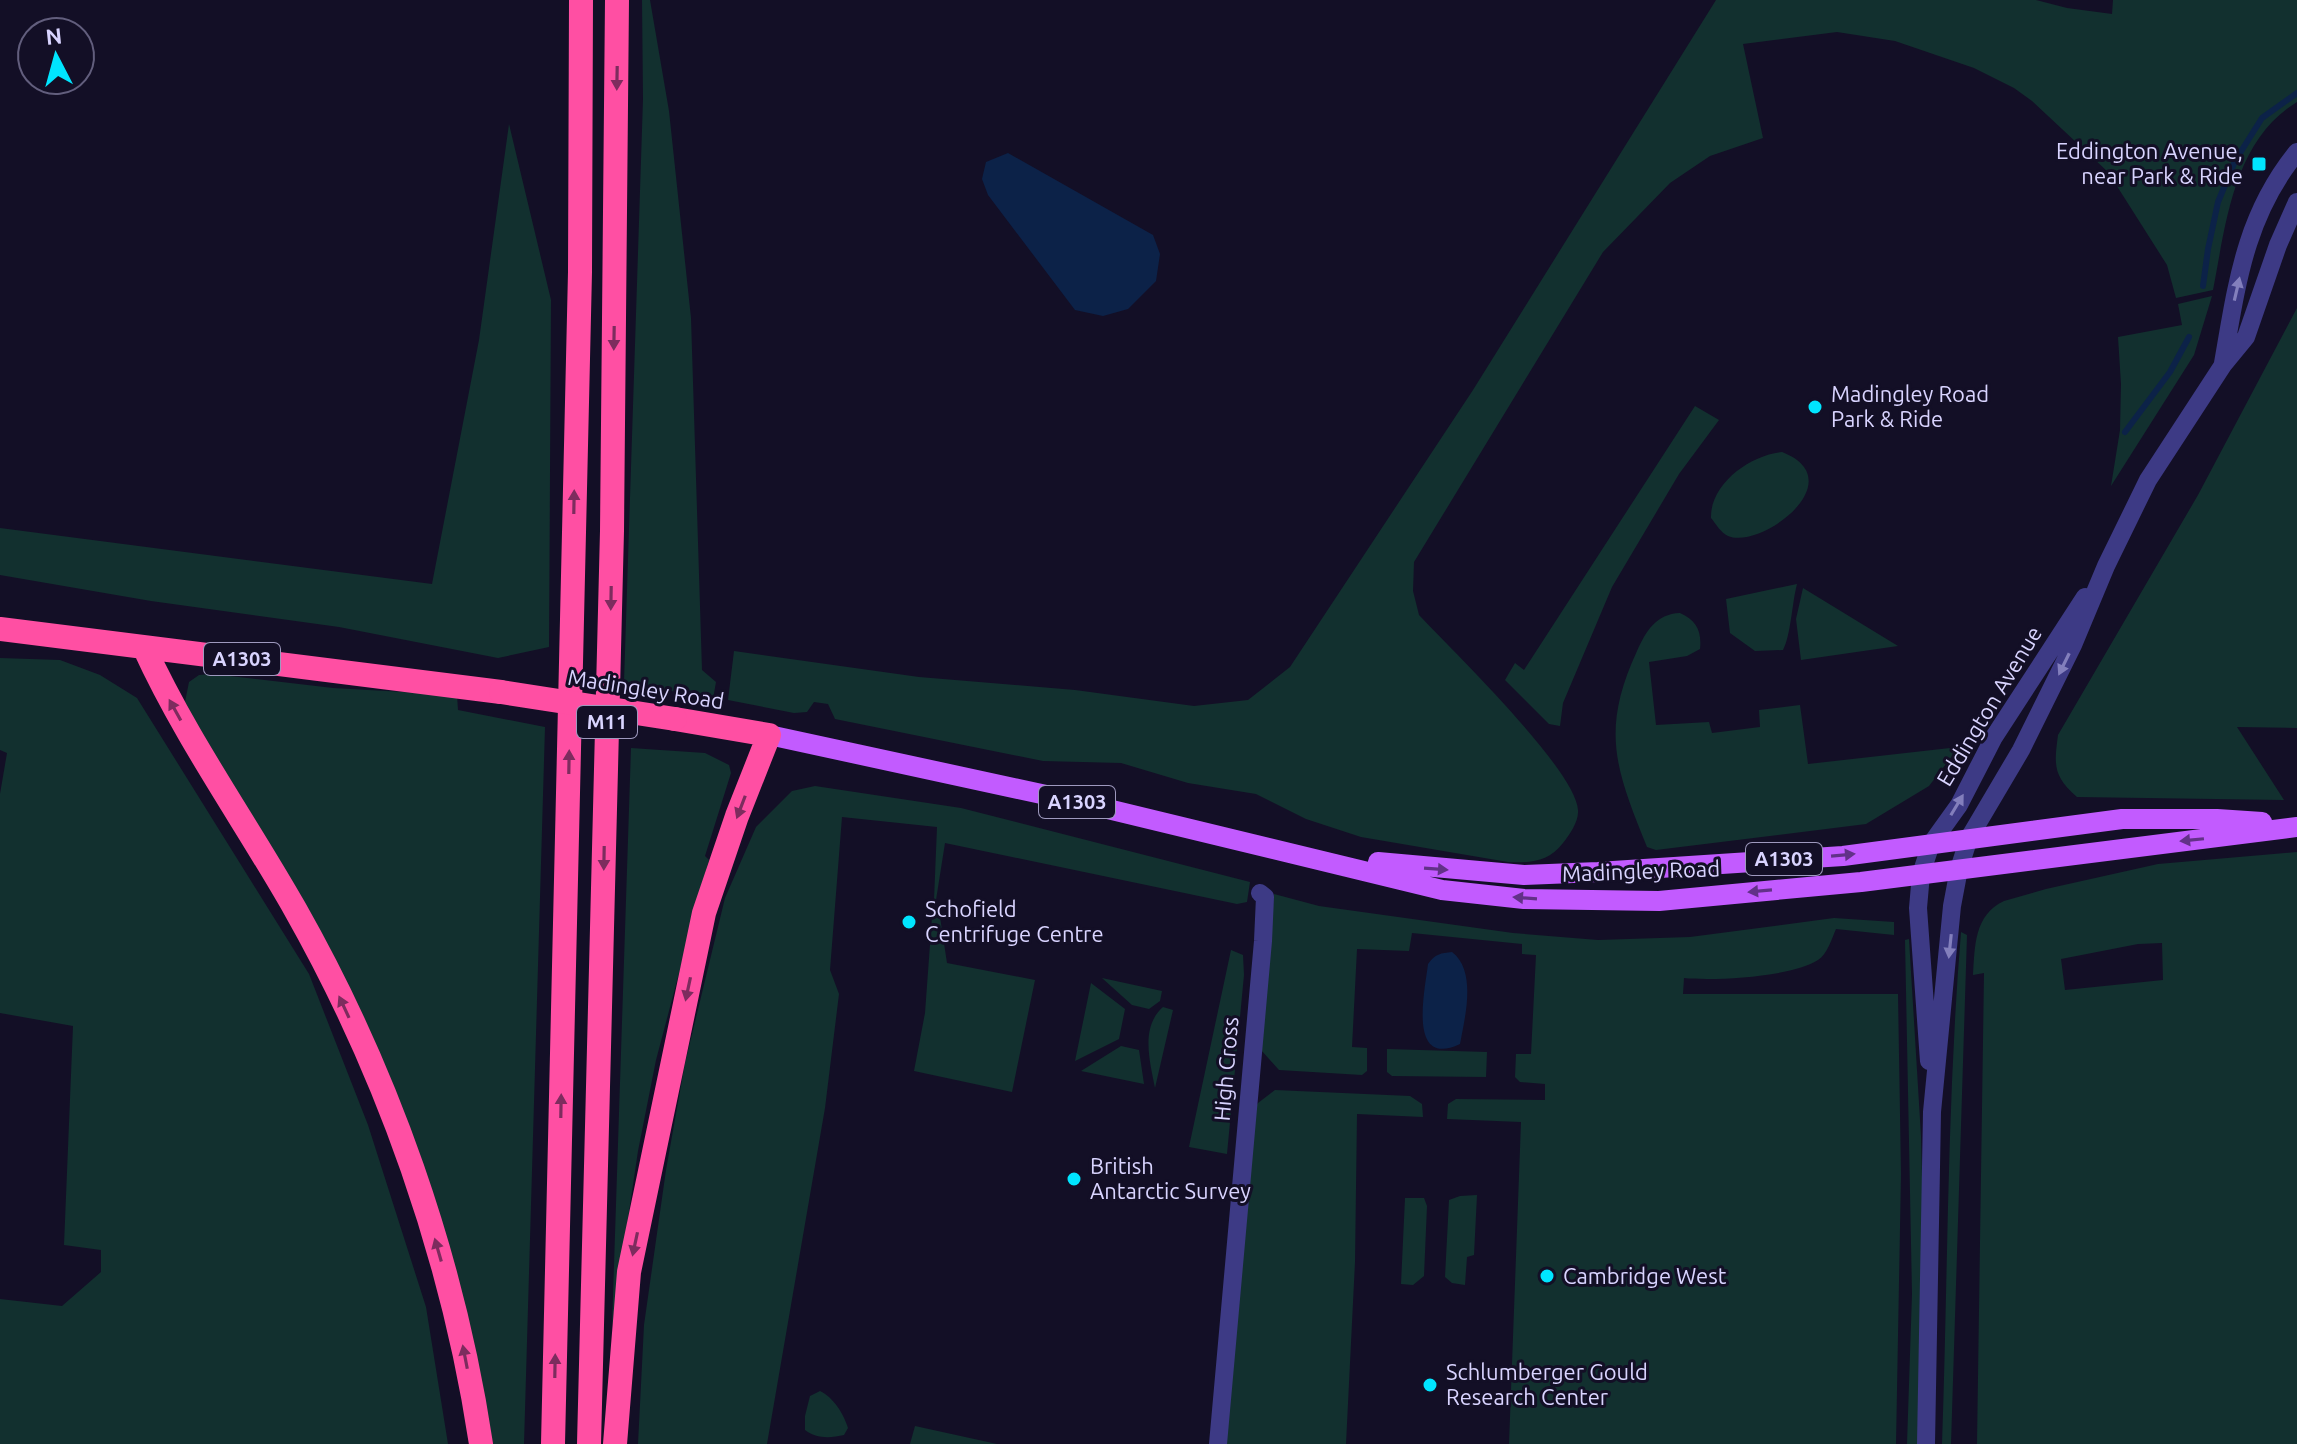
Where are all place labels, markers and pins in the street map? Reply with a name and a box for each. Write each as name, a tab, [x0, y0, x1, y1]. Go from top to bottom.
place label: Eddington Avenue, near Park & Ride	[2056, 138, 2243, 188]
marker: Eddington Avenue, near Park & Ride	[2250, 155, 2268, 173]
place label: Madingley Road Park & Ride	[1831, 381, 1989, 431]
marker: Madingley Road Park & Ride	[1806, 398, 1824, 416]
place label: Schofield Centrifuge Centre	[925, 896, 1104, 946]
marker: Schofield Centrifuge Centre	[900, 913, 918, 931]
place label: British Antarctic Survey	[1090, 1153, 1251, 1203]
marker: British Antarctic Survey	[1065, 1170, 1083, 1188]
place label: Cambridge West	[1563, 1263, 1727, 1288]
marker: Cambridge West	[1538, 1267, 1556, 1285]
place label: Schlumberger Gould Research Center	[1446, 1359, 1648, 1409]
marker: Schlumberger Gould Research Center	[1421, 1376, 1439, 1394]

